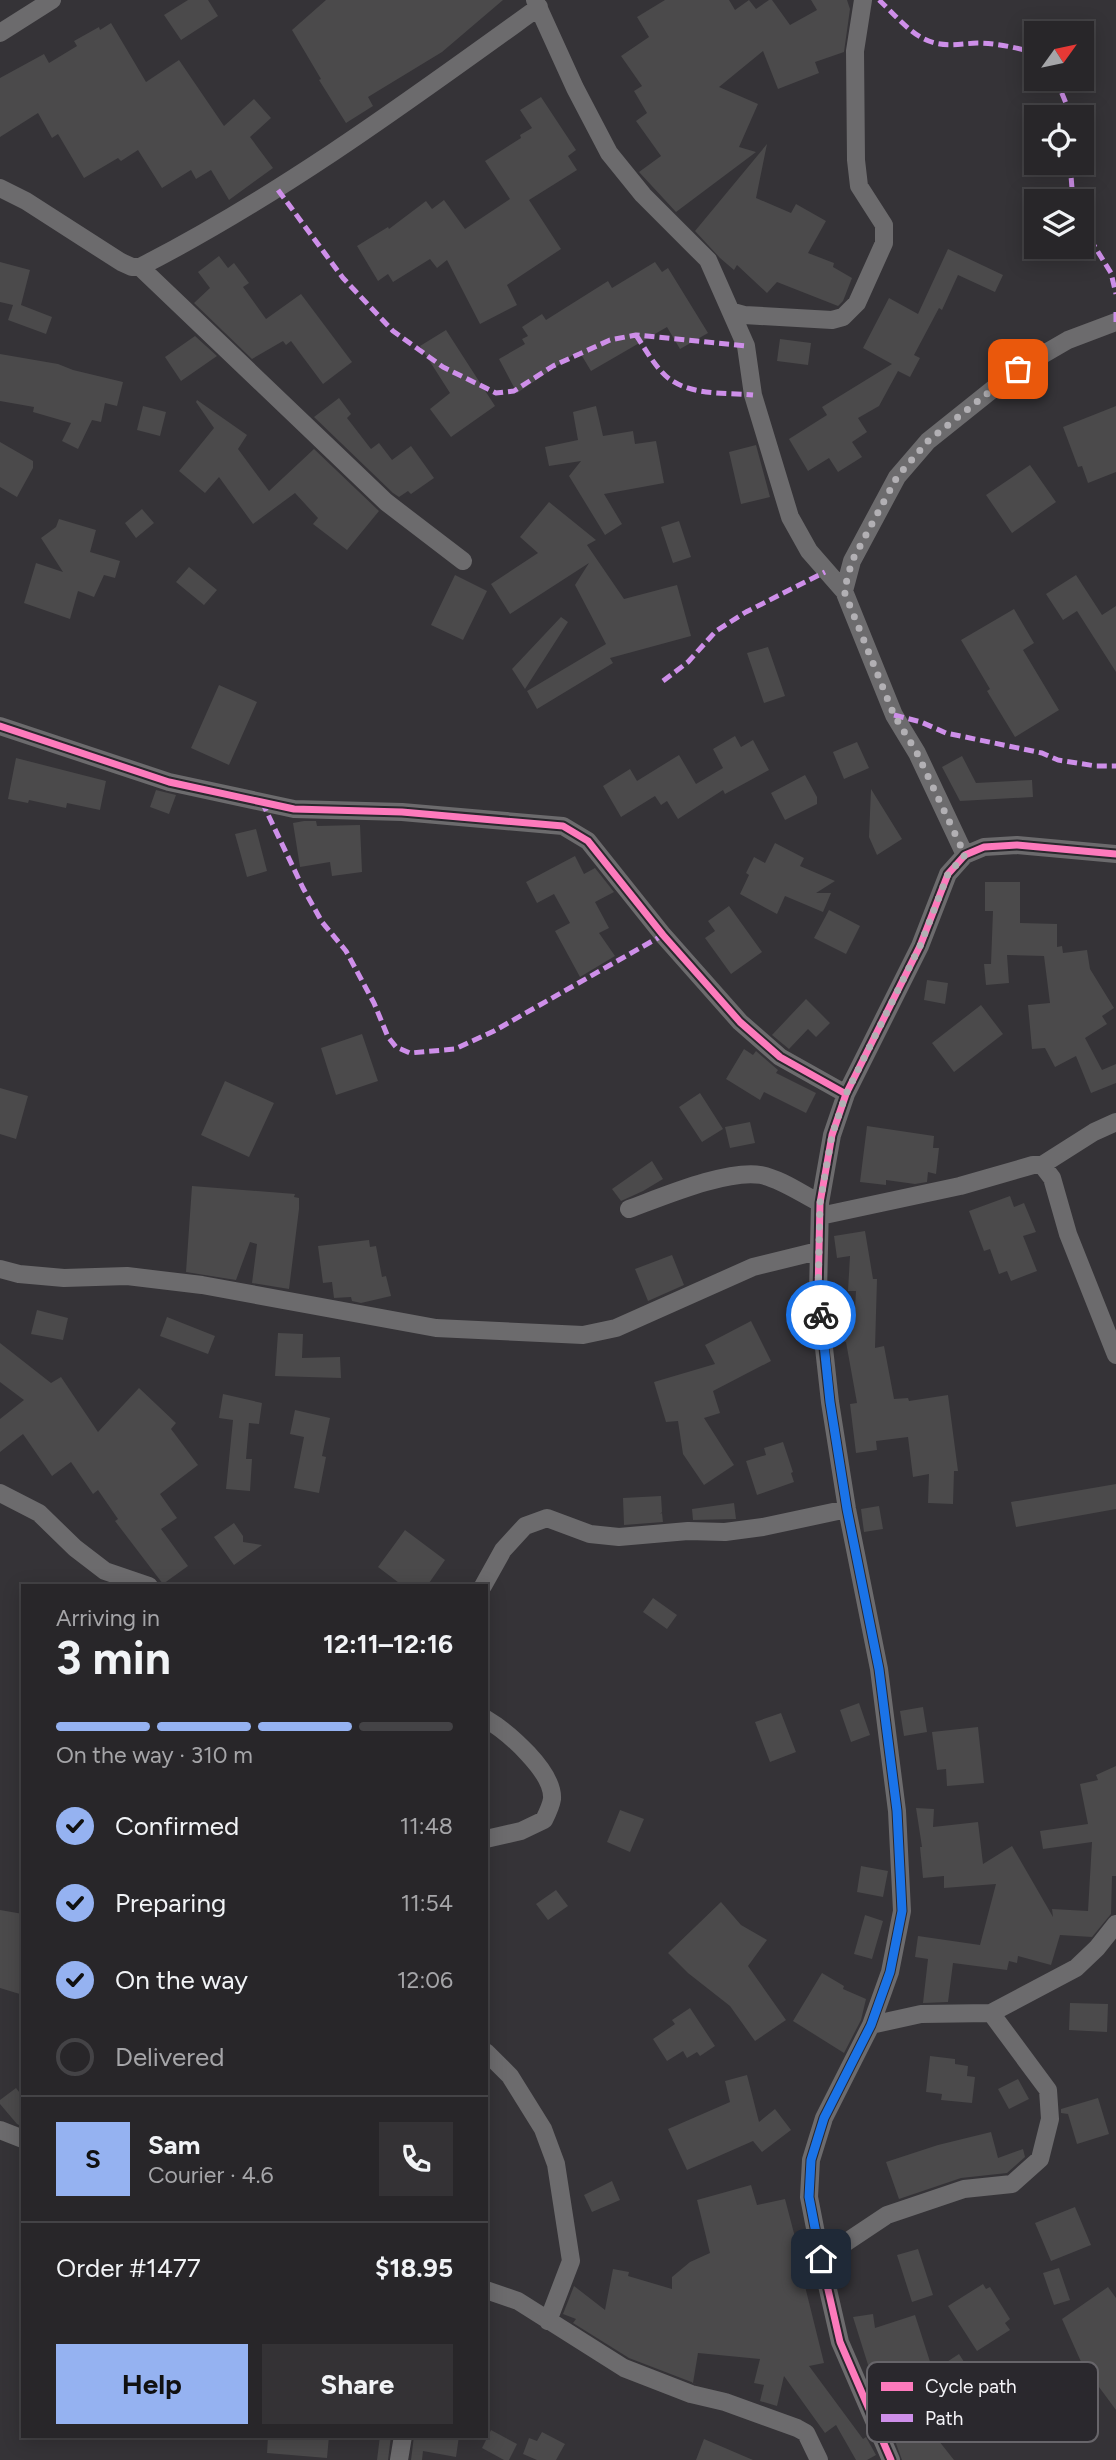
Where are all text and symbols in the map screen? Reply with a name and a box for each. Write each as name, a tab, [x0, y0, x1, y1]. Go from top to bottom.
north arrow	[1024, 21, 1094, 91]
map controls	[1024, 21, 1094, 259]
button: locate	[1024, 105, 1094, 175]
button: layers	[1024, 189, 1094, 259]
pin	[988, 339, 1048, 399]
icon: bag	[999, 350, 1037, 388]
courier	[786, 1280, 856, 1350]
icon: bike	[802, 1296, 840, 1334]
text: Arriving in	[56, 1604, 160, 1632]
text: 12:11–12:16	[323, 1628, 453, 1660]
text: 3 min	[56, 1630, 171, 1686]
text: On the way · 310 m	[56, 1741, 253, 1769]
icon: check	[56, 1807, 94, 1845]
text: Confirmed	[115, 1810, 239, 1842]
text: 11:48	[400, 1812, 453, 1840]
icon: check	[56, 1884, 94, 1922]
text: Preparing	[115, 1887, 226, 1919]
text: 11:54	[401, 1889, 453, 1917]
icon: check	[56, 1961, 94, 1999]
text: On the way	[115, 1964, 248, 1996]
text: 12:06	[397, 1966, 453, 1994]
text: Delivered	[115, 2041, 224, 2073]
button: phone	[379, 2122, 453, 2196]
text: Sam	[148, 2129, 200, 2161]
text: S	[85, 2143, 101, 2175]
text: Courier · 4.6	[148, 2161, 274, 2189]
pin	[791, 2229, 851, 2289]
icon: home	[802, 2240, 840, 2278]
text: Order #1477	[56, 2252, 201, 2284]
text: $18.95	[375, 2252, 453, 2284]
button: Help	[56, 2344, 248, 2424]
button: Share	[262, 2344, 453, 2424]
legend	[867, 2362, 1098, 2442]
text: Cycle path	[925, 2375, 1017, 2398]
text: Path	[925, 2407, 963, 2430]

